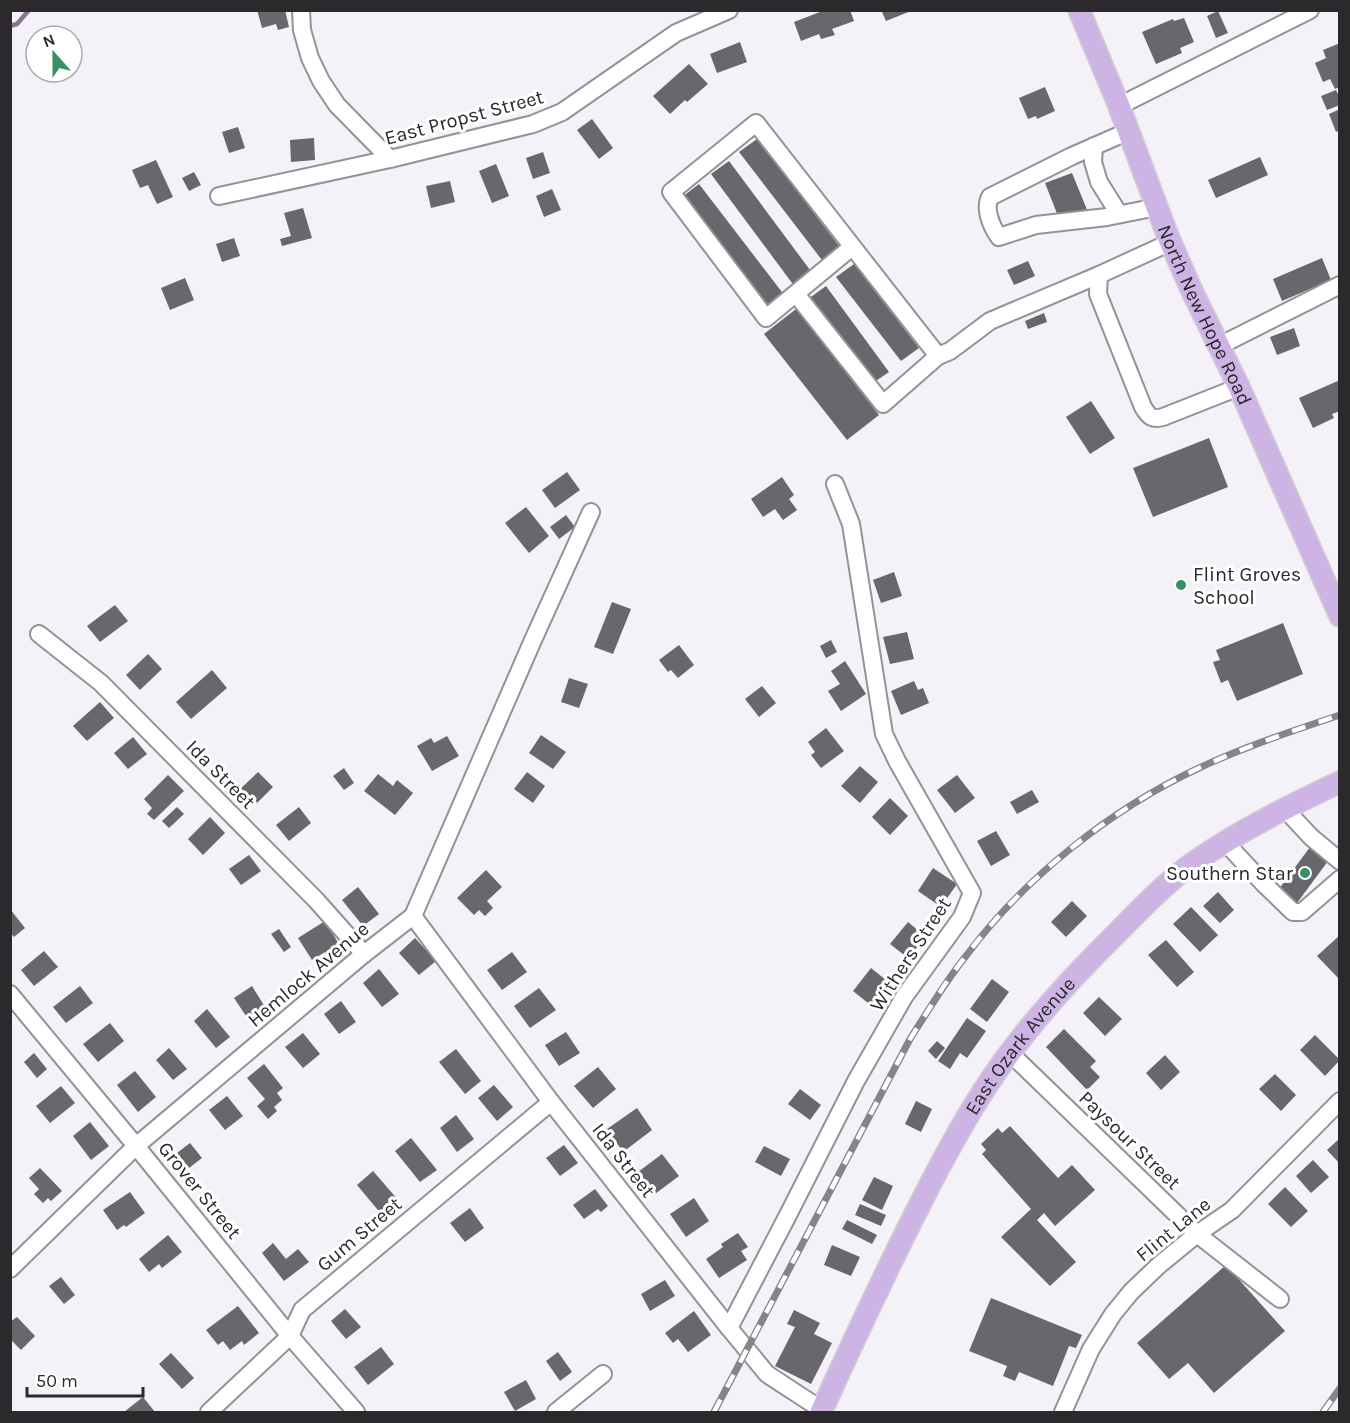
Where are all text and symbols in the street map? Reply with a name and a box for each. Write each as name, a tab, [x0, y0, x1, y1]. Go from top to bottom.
north arrow	[24, 24, 84, 84]
text: N	[40, 30, 58, 51]
street label: East Propst Street	[382, 85, 547, 150]
street label: North New Hope Road	[1153, 222, 1257, 409]
place label: Flint Groves School	[1193, 563, 1301, 609]
marker: Flint Groves School	[1174, 578, 1188, 592]
street label: Ida Street	[181, 735, 260, 814]
place label: Southern Star	[1166, 862, 1294, 885]
marker: Southern Star	[1298, 866, 1312, 880]
street label: Withers Street	[865, 893, 956, 1016]
street label: Hemlock Avenue	[243, 917, 374, 1032]
street label: East Ozark Avenue	[960, 972, 1080, 1119]
street label: Paysour Street	[1074, 1086, 1185, 1195]
street label: Ida Street	[587, 1119, 660, 1202]
street label: Grover Street	[153, 1137, 246, 1244]
street label: Gum Street	[312, 1192, 407, 1276]
street label: Flint Lane	[1131, 1192, 1215, 1266]
scale bar	[27, 1360, 142, 1398]
text: 50 m	[36, 1370, 78, 1392]

